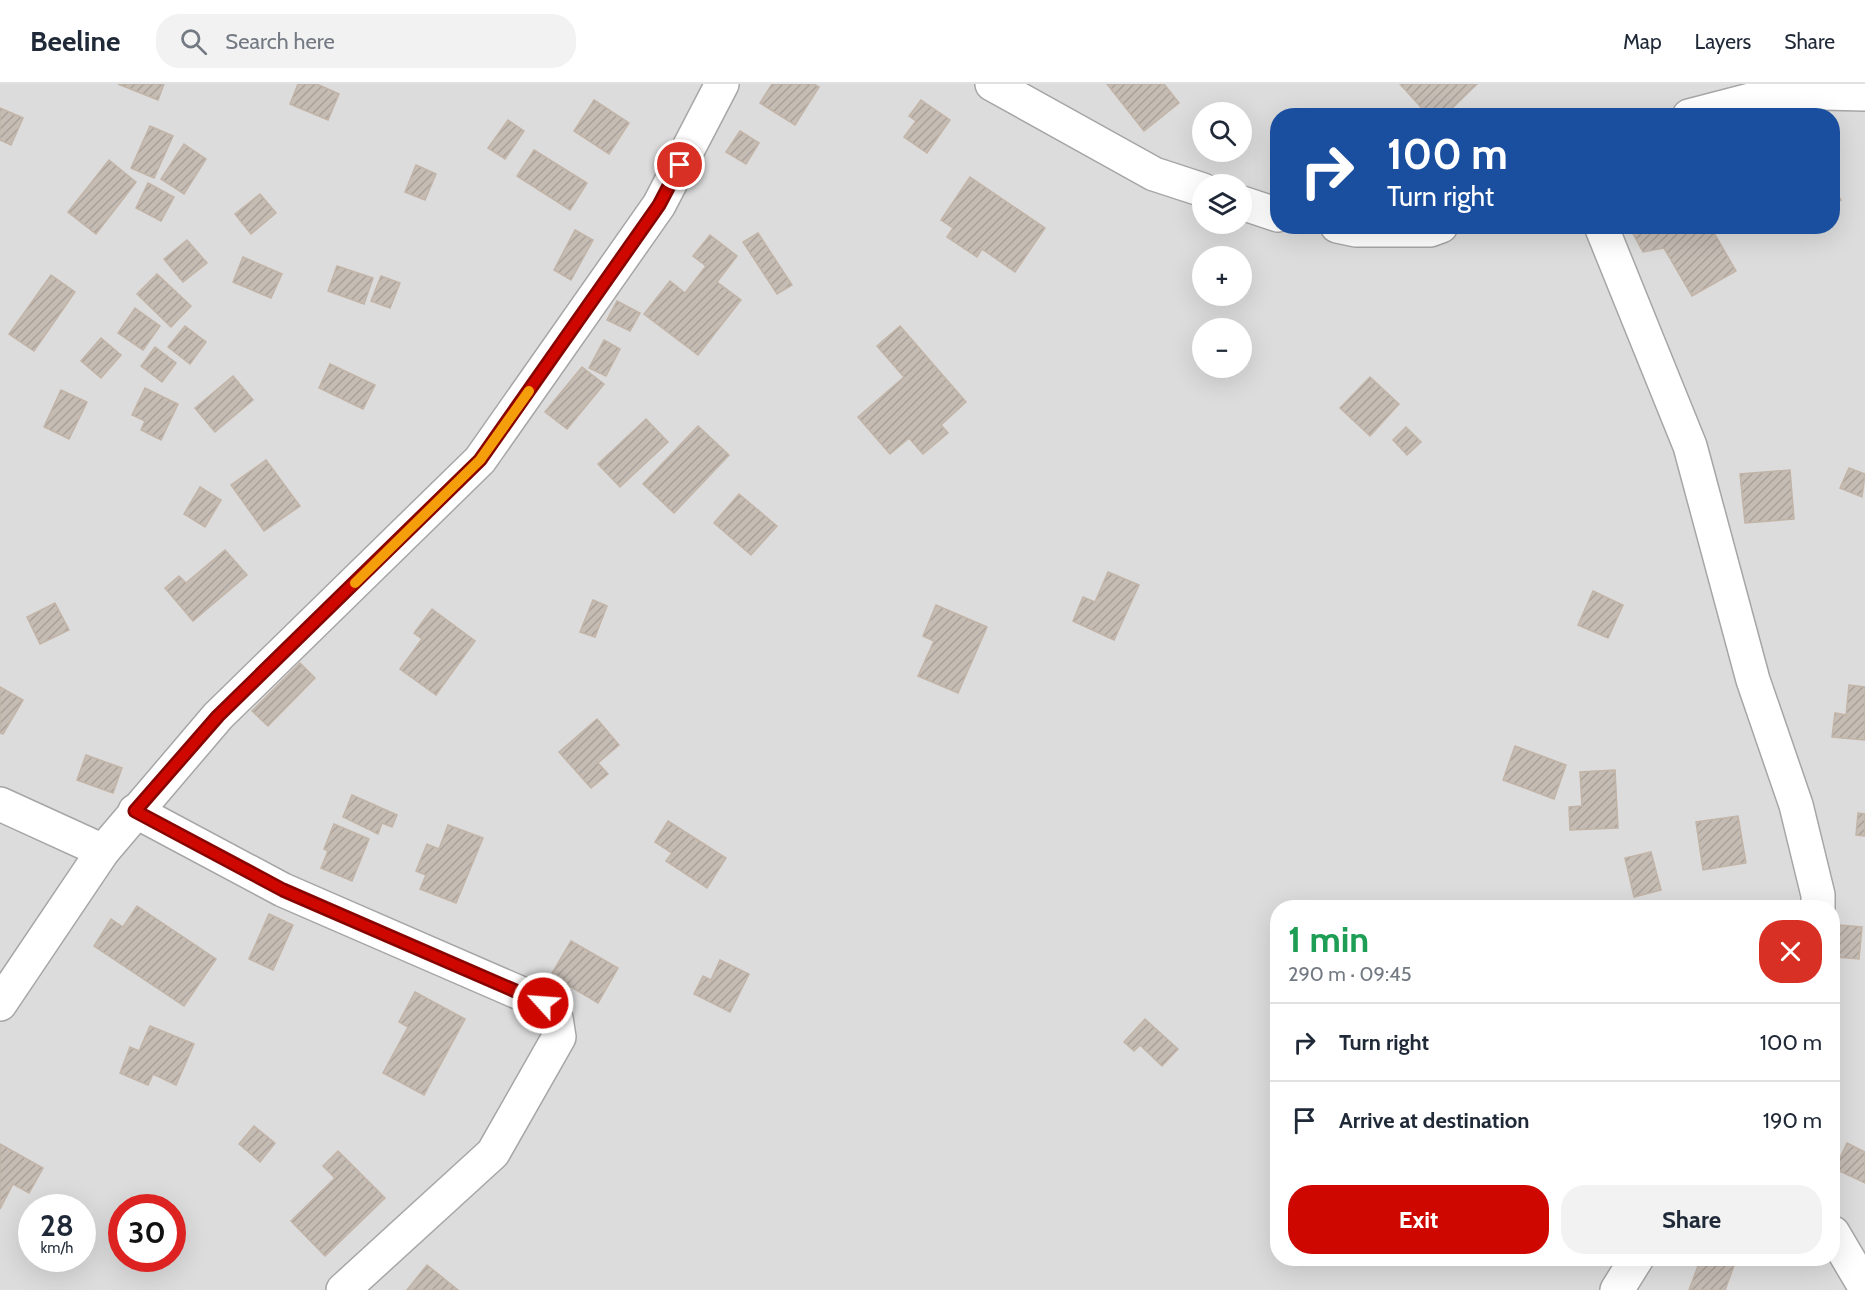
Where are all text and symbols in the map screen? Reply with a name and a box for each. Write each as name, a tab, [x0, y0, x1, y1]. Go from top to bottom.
search box	[156, 14, 576, 68]
text: Beeline	[30, 24, 120, 58]
icon: search	[177, 25, 210, 58]
text: Search here	[225, 28, 335, 55]
text: Map	[1623, 29, 1662, 54]
text: Layers	[1695, 29, 1751, 54]
text: Share	[1784, 29, 1835, 54]
map controls	[1192, 102, 1252, 378]
button: search	[1192, 102, 1252, 162]
text: 100 m	[1387, 128, 1508, 180]
icon: right	[1288, 132, 1366, 210]
pin	[654, 139, 705, 190]
icon: arrive	[663, 148, 696, 181]
button: layers	[1192, 174, 1252, 234]
text: Turn right	[1387, 180, 1494, 213]
button: +	[1192, 246, 1252, 306]
button: −	[1192, 318, 1252, 378]
text: 1 min	[1288, 917, 1369, 961]
button: close	[1759, 920, 1822, 983]
text: 290 m · 09:45	[1288, 962, 1411, 986]
position arrow	[511, 971, 575, 1035]
icon: right	[1288, 1026, 1321, 1059]
text: Turn right	[1339, 1029, 1429, 1056]
text: 100 m	[1760, 1029, 1822, 1056]
icon: arrive	[1288, 1104, 1321, 1137]
text: Arrive at destination	[1339, 1107, 1529, 1134]
text: 190 m	[1763, 1107, 1822, 1134]
button: Exit	[1288, 1185, 1549, 1254]
button: Share	[1561, 1185, 1822, 1254]
speed limit sign: 30	[108, 1194, 186, 1272]
text: 28	[40, 1207, 74, 1244]
text: km/h	[41, 1239, 73, 1257]

